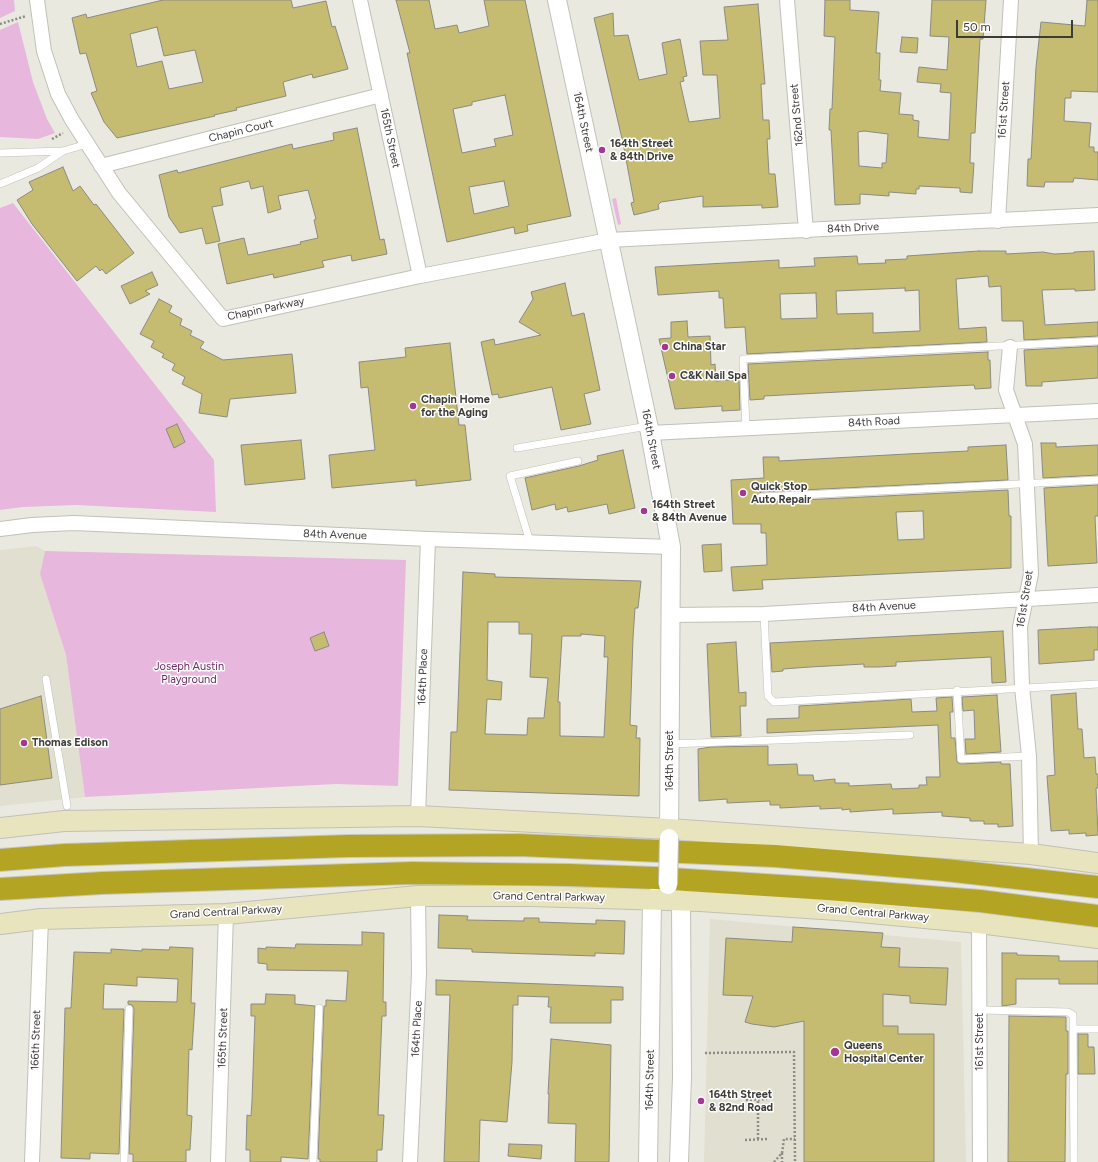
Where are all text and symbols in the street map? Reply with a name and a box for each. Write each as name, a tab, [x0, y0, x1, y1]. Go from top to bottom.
scale bar	[958, 12, 1075, 38]
text: 50 m	[963, 20, 991, 34]
street label: 161st Street	[995, 81, 1013, 139]
street label: 162nd Street	[788, 83, 806, 147]
street label: 164th Street	[570, 91, 596, 153]
street label: 165th Street	[377, 107, 403, 169]
street label: Chapin Court	[207, 117, 275, 145]
place label: 164th Street & 84th Drive	[610, 137, 674, 163]
marker: 164th Street & 84th Drive	[597, 145, 607, 155]
street label: 84th Drive	[827, 220, 879, 236]
street label: Chapin Parkway	[226, 294, 306, 324]
place label: China Star	[673, 340, 726, 354]
marker: China Star	[660, 342, 670, 352]
place label: C&K Nail Spa	[680, 369, 747, 383]
marker: C&K Nail Spa	[667, 371, 677, 381]
place label: Chapin Home for the Aging	[421, 393, 490, 419]
marker: Chapin Home for the Aging	[408, 401, 418, 411]
street label: 164th Street	[639, 408, 663, 470]
street label: 84th Road	[848, 414, 900, 430]
place label: Quick Stop Auto Repair	[751, 480, 811, 506]
marker: Quick Stop Auto Repair	[738, 488, 748, 498]
place label: 164th Street & 84th Avenue	[652, 498, 727, 524]
marker: 164th Street & 84th Avenue	[639, 506, 649, 516]
street label: 84th Avenue	[303, 527, 367, 543]
street label: 161st Street	[1014, 569, 1036, 629]
street label: 84th Avenue	[852, 599, 916, 615]
street label: 164th Place	[415, 648, 431, 706]
park label: Joseph Austin Playground	[154, 660, 224, 686]
street label: 164th Street	[663, 730, 677, 792]
place label: Thomas Edison	[32, 736, 108, 750]
marker: Thomas Edison	[19, 738, 29, 748]
street label: Grand Central Parkway	[493, 889, 605, 905]
street label: Grand Central Parkway	[170, 902, 282, 922]
street label: Grand Central Parkway	[816, 902, 930, 924]
street label: 164th Place	[409, 1000, 425, 1058]
street label: 165th Street	[215, 1007, 231, 1069]
street label: 166th Street	[28, 1009, 44, 1071]
street label: 161st Street	[973, 1013, 987, 1071]
place label: Queens Hospital Center	[844, 1039, 924, 1065]
marker: Queens Hospital Center	[829, 1046, 841, 1058]
street label: 164th Street	[643, 1049, 657, 1111]
place label: 164th Street & 82nd Road	[709, 1088, 773, 1114]
marker: 164th Street & 82nd Road	[696, 1096, 706, 1106]

